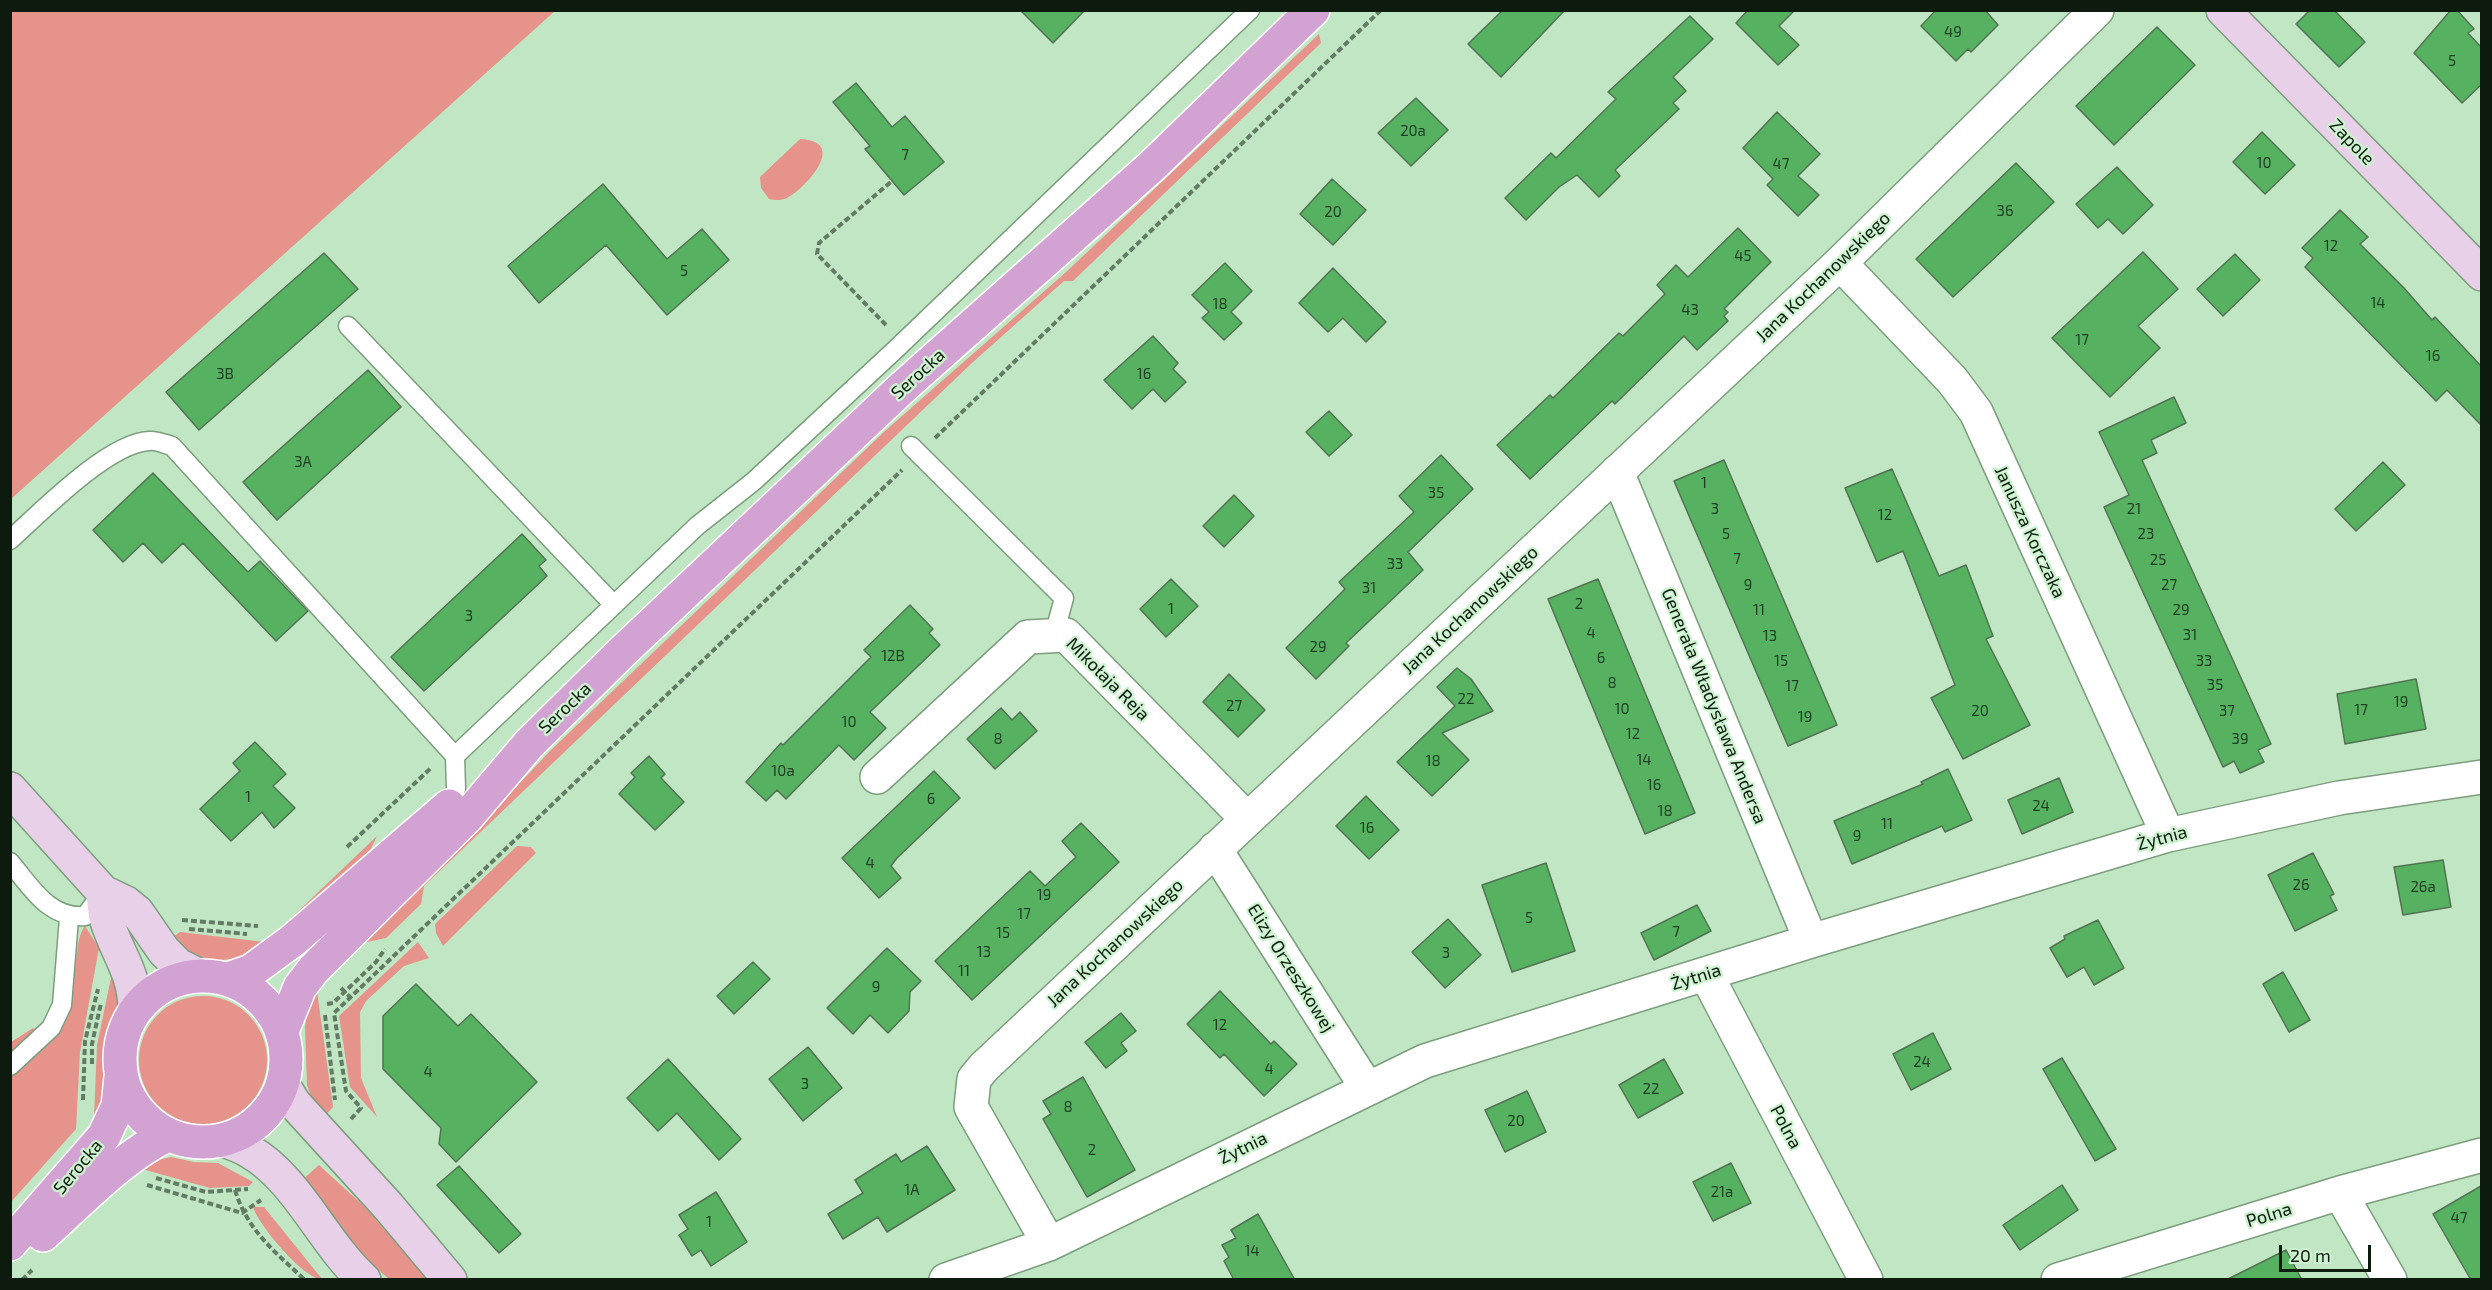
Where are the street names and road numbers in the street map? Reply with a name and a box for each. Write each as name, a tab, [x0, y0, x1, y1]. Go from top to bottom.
street label: Zapole	[2325, 114, 2379, 170]
street label: Jana Kochanowskiego	[1751, 207, 1895, 347]
street label: Serocka	[887, 344, 949, 404]
street label: Janusza Korczaka	[1990, 462, 2070, 602]
street label: Jana Kochanowskiego	[1397, 541, 1543, 679]
street label: Generała Władysława Andersa	[1657, 585, 1771, 827]
street label: Mikołaja Reja	[1062, 633, 1154, 725]
street label: Serocka	[534, 678, 596, 738]
street label: Żytnia	[2134, 821, 2190, 855]
street label: Jana Kochanowskiego	[1042, 874, 1188, 1012]
street label: Elizy Orzeszkowej	[1243, 900, 1339, 1036]
street label: Żytnia	[1668, 959, 1724, 995]
street label: Polna	[1766, 1101, 1806, 1153]
street label: Żytnia	[1215, 1127, 1271, 1169]
street label: Serocka	[49, 1135, 107, 1199]
street label: Polna	[2244, 1198, 2294, 1232]

